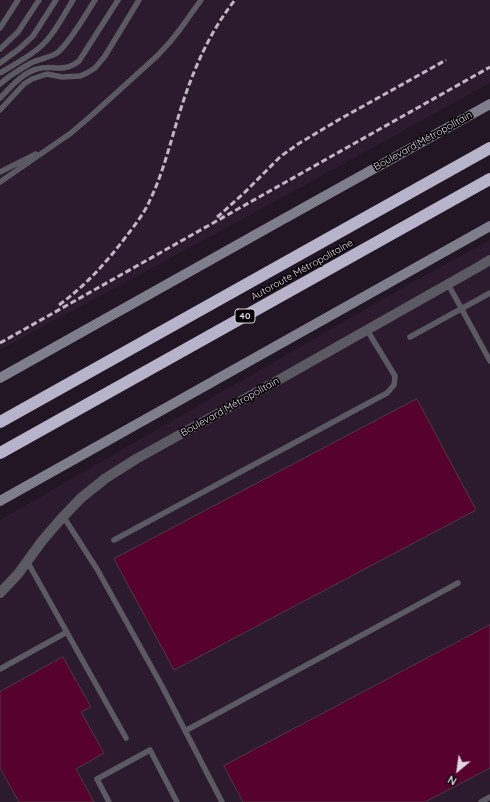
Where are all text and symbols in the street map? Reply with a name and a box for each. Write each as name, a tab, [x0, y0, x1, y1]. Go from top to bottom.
street label: Boulevard Métropolitain	[372, 109, 474, 173]
street label: Autoroute Métropolitaine	[249, 237, 355, 303]
road number: 40	[235, 309, 255, 323]
street label: Boulevard Métropolitain	[179, 375, 281, 439]
north arrow	[438, 750, 478, 790]
text: N	[445, 772, 459, 789]

